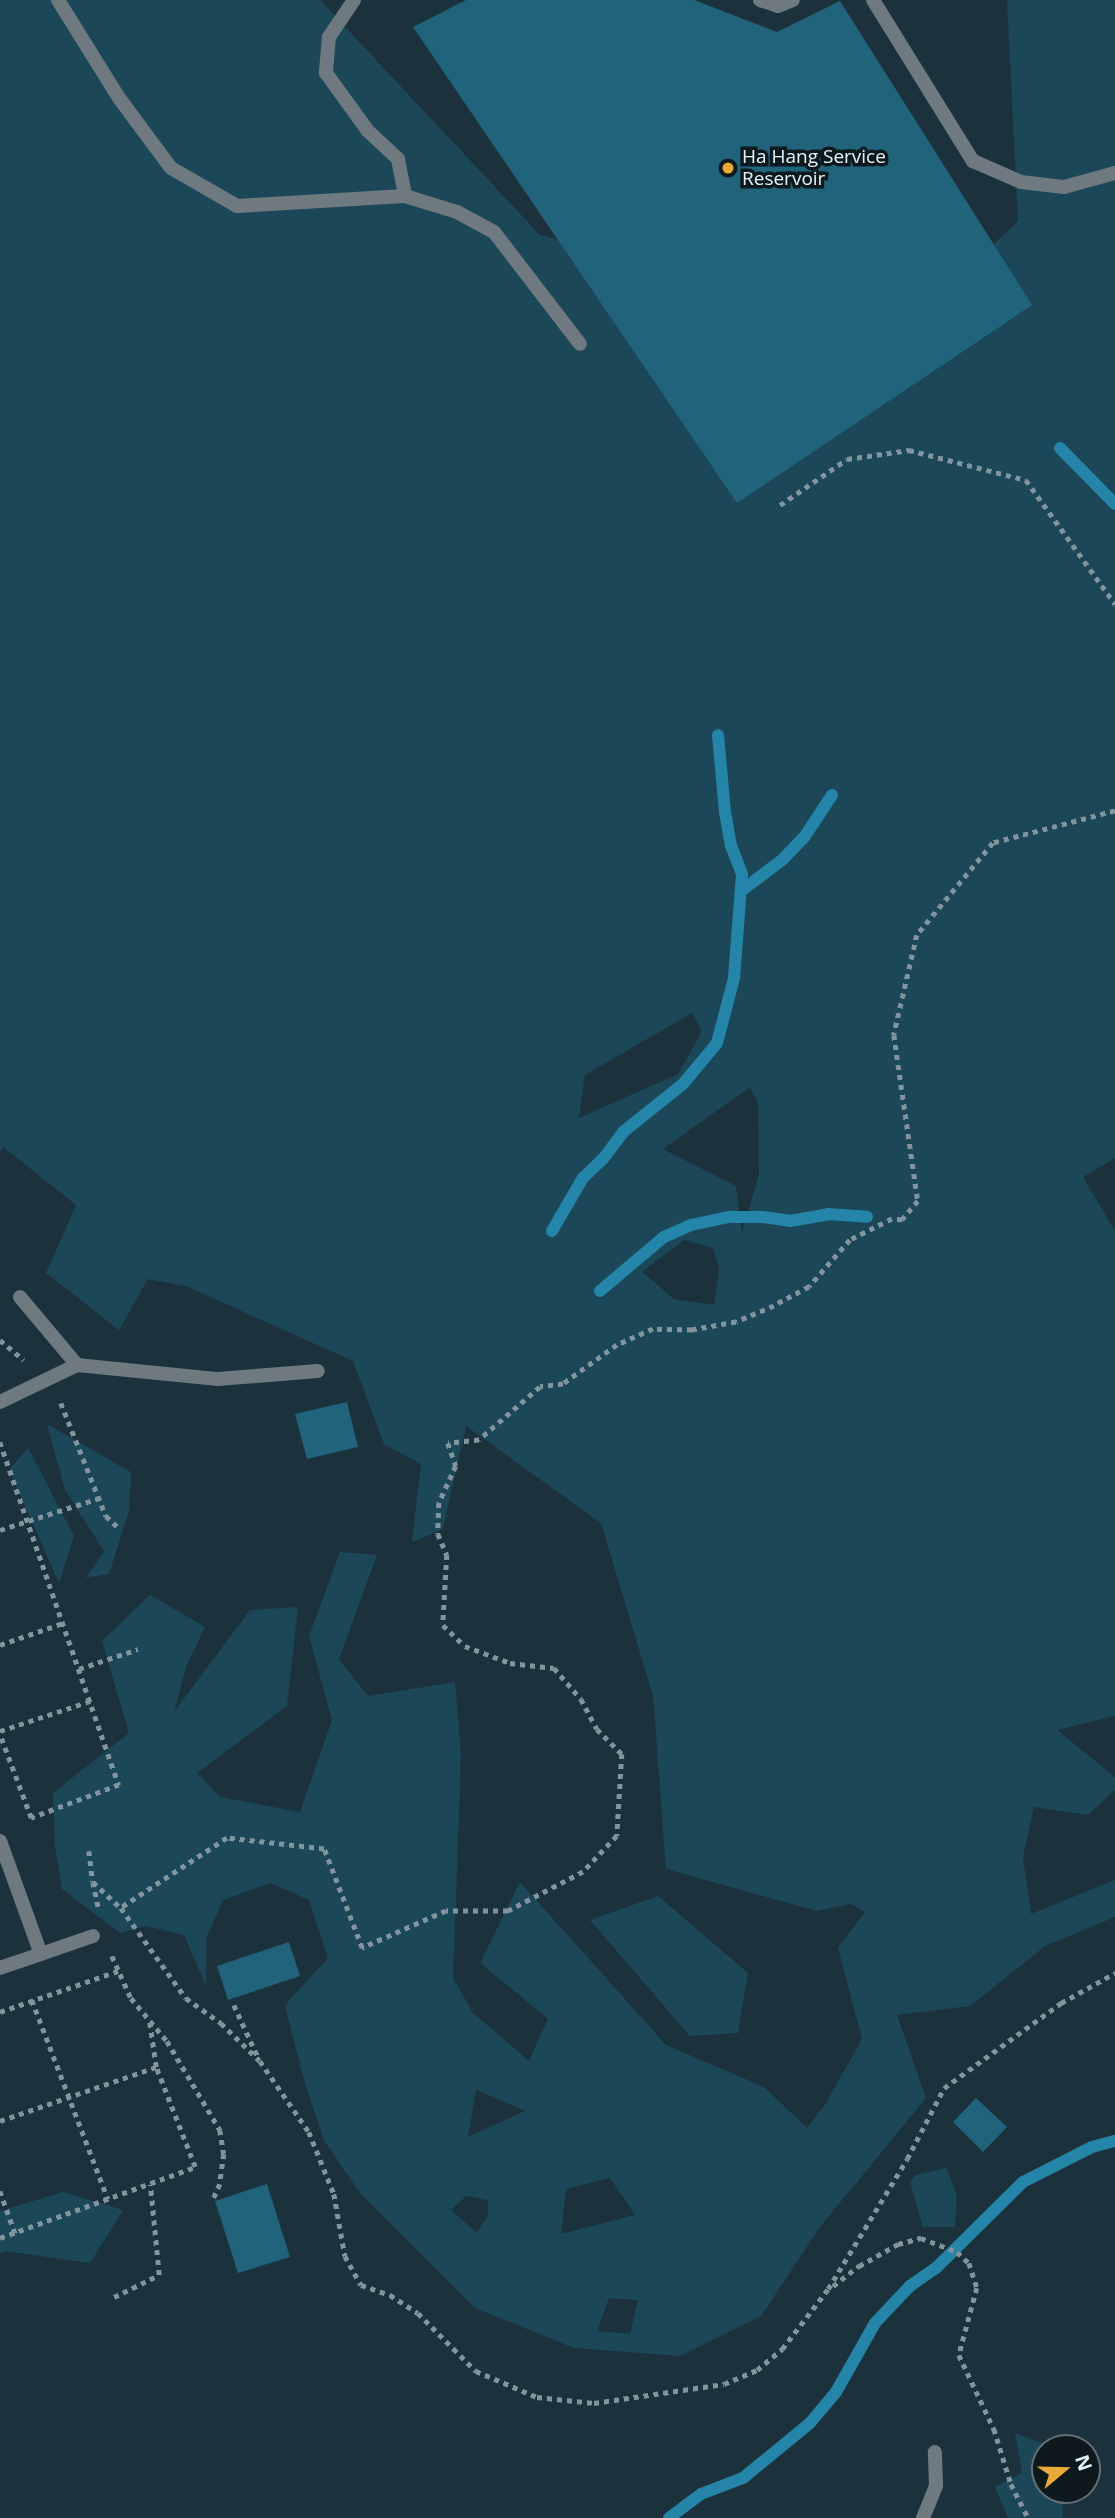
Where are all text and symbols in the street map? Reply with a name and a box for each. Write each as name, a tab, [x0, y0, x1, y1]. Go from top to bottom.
place label: Ha Hang Service Reservoir	[742, 146, 886, 190]
marker: Ha Hang Service Reservoir	[720, 160, 736, 176]
north arrow	[1031, 2434, 1101, 2504]
text: N	[1069, 2451, 1099, 2474]

